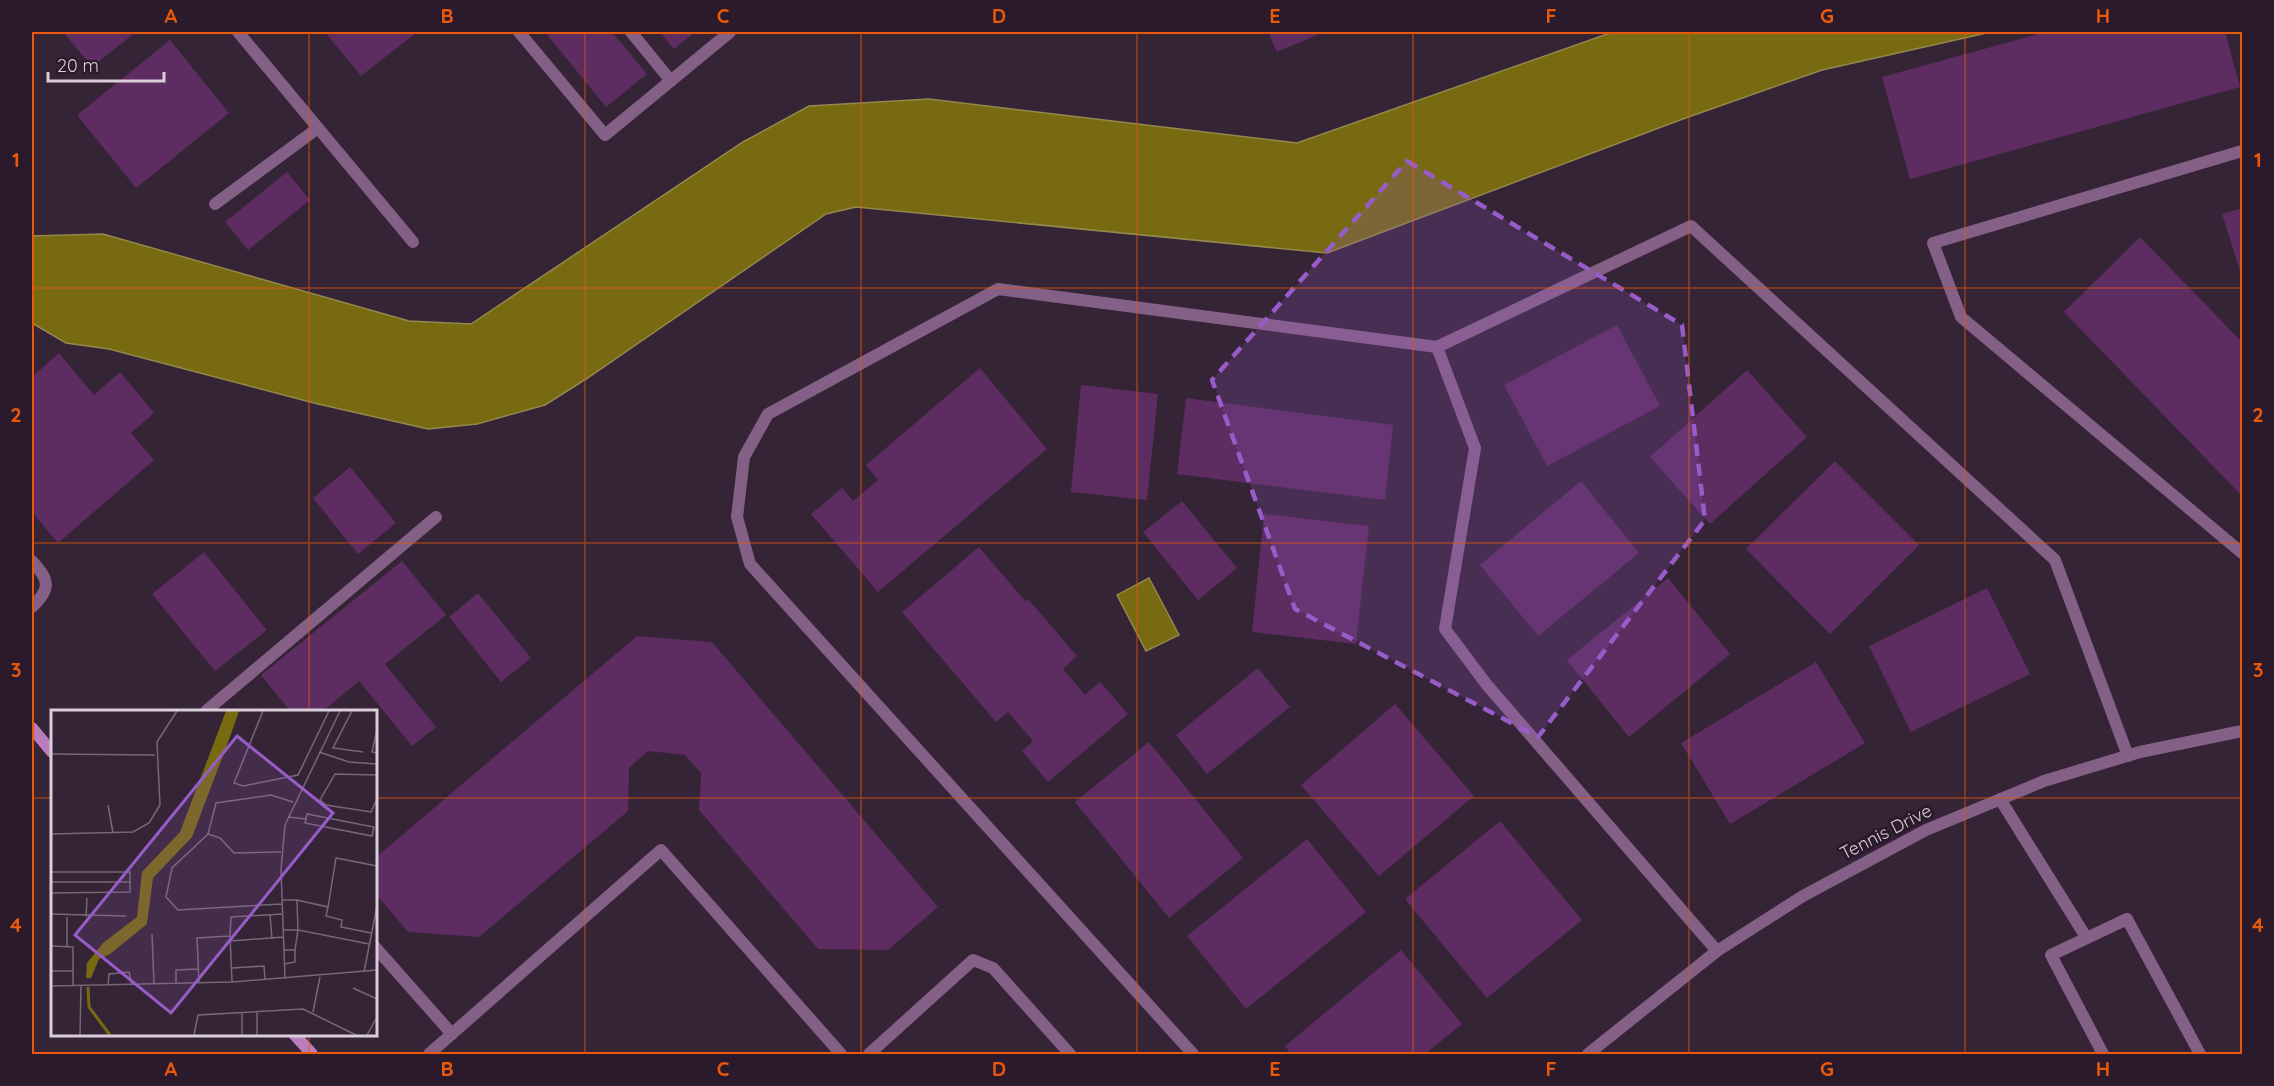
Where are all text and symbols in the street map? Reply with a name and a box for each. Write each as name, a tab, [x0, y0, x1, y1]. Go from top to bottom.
text: A	[165, 3, 178, 28]
text: B	[440, 3, 454, 28]
text: C	[717, 3, 730, 28]
text: D	[992, 3, 1006, 28]
text: E	[1269, 3, 1281, 28]
text: F	[1545, 3, 1557, 28]
text: G	[1820, 3, 1834, 28]
text: H	[2096, 3, 2110, 28]
scale bar	[48, 45, 164, 83]
text: 20 m	[57, 54, 99, 77]
text: 1	[12, 147, 20, 172]
text: 1	[2254, 147, 2262, 172]
text: 2	[10, 402, 22, 427]
text: 2	[2252, 402, 2264, 427]
text: 3	[11, 657, 21, 682]
text: 3	[2253, 657, 2263, 682]
inset map	[51, 710, 376, 1035]
street label: Tennis Drive	[1836, 799, 1936, 865]
text: 4	[10, 912, 22, 937]
text: 4	[2252, 912, 2264, 937]
text: A	[165, 1056, 178, 1081]
text: B	[440, 1056, 454, 1081]
text: C	[717, 1056, 730, 1081]
text: D	[992, 1056, 1006, 1081]
text: E	[1269, 1056, 1281, 1081]
text: F	[1545, 1056, 1557, 1081]
text: G	[1820, 1056, 1834, 1081]
text: H	[2096, 1056, 2110, 1081]

